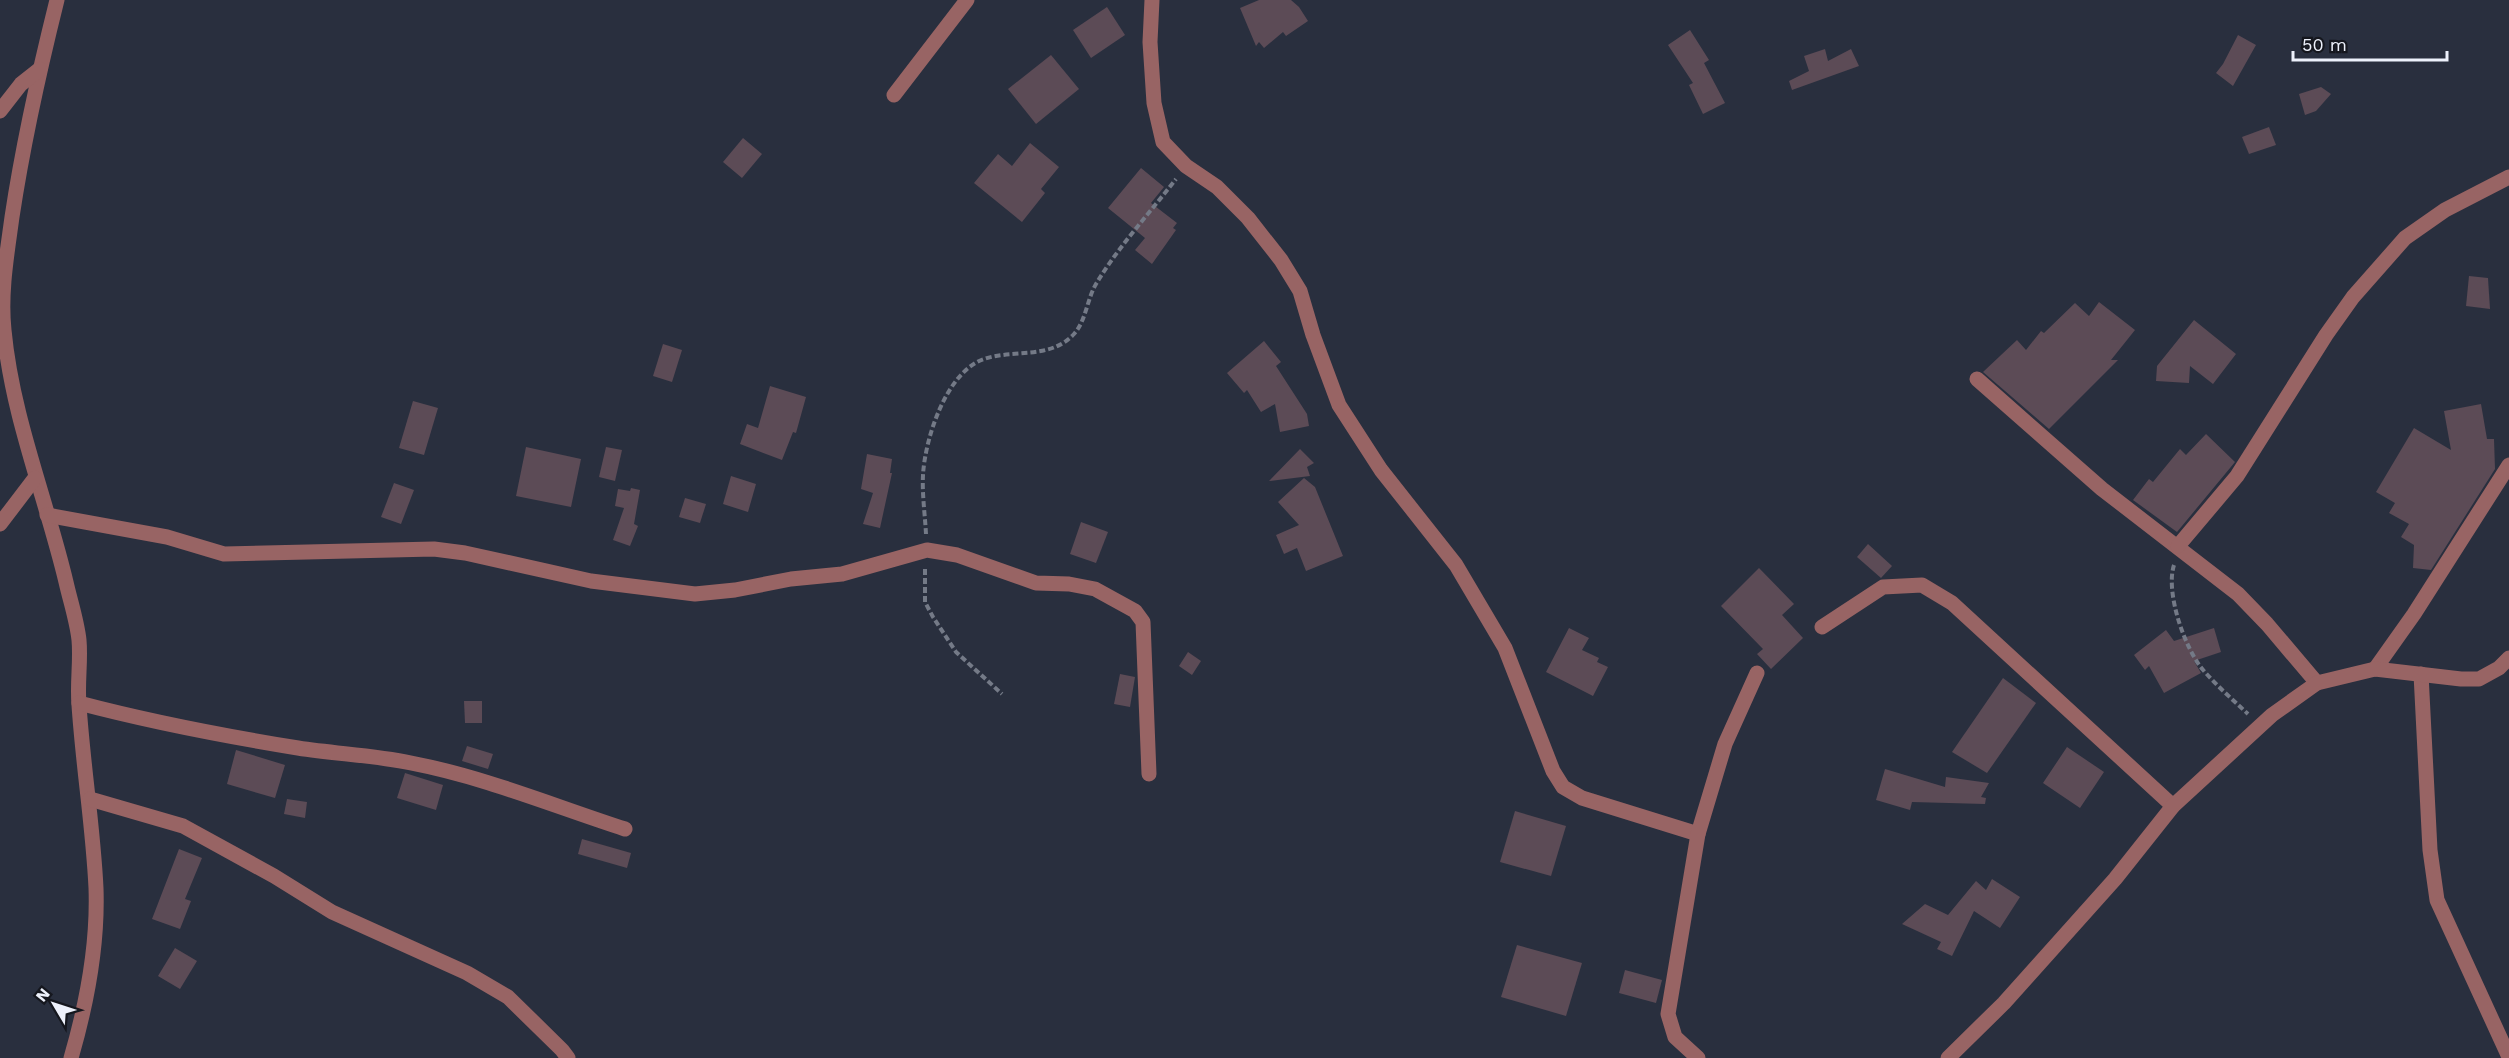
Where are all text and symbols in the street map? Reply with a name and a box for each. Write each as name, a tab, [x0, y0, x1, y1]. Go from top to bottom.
scale bar	[2293, 24, 2448, 62]
text: 50 m	[2302, 34, 2347, 55]
north arrow	[24, 974, 84, 1034]
text: N	[32, 984, 54, 1005]

